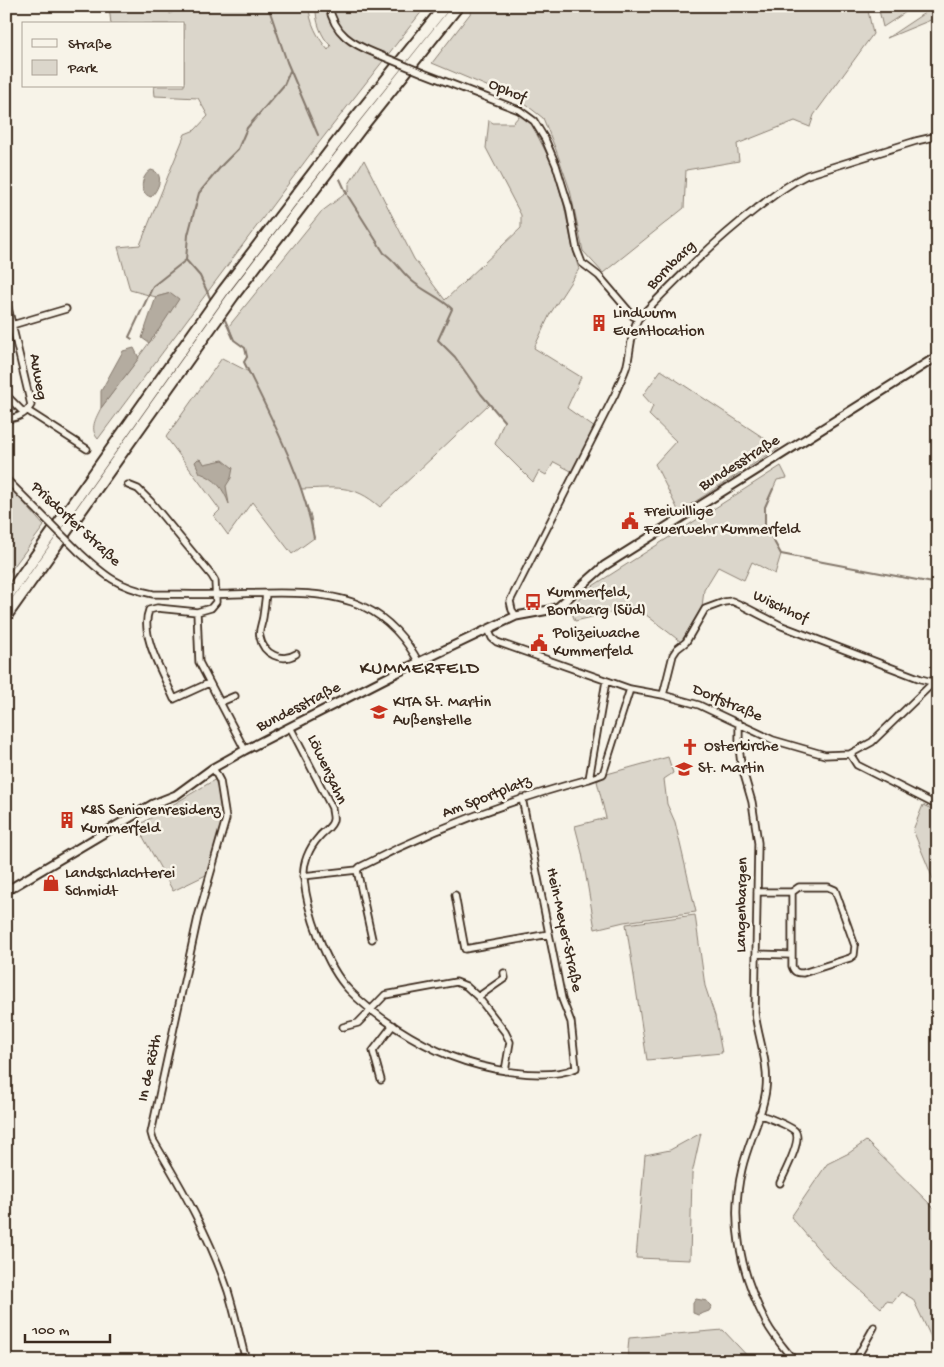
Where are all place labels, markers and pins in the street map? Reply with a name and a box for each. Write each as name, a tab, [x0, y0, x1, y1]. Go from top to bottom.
place label: Lindwurm Eventlocation	[613, 305, 705, 342]
building icon: Lindwurm Eventlocation	[589, 313, 609, 333]
place label: Freiwillige Feuerwehr Kummerfeld	[643, 503, 801, 540]
public building icon: Freiwillige Feuerwehr Kummerfeld	[620, 511, 640, 531]
place label: Kummerfeld, Bornbarg (Süd)	[546, 584, 646, 621]
bus stop icon: Kummerfeld, Bornbarg (Süd)	[523, 592, 543, 612]
place label: Polizeiwache Kummerfeld	[552, 625, 640, 662]
public building icon: Polizeiwache Kummerfeld	[529, 633, 549, 653]
place label: KITA St. Martin Außenstelle	[393, 694, 491, 731]
school or university icon: KITA St. Martin Außenstelle	[369, 702, 389, 722]
church icon: Osterkirche	[680, 737, 700, 757]
place label: Osterkirche	[704, 738, 779, 757]
school or university icon: St. Martin	[674, 759, 694, 779]
place label: St. Martin	[698, 760, 764, 779]
place label: K&S Seniorenresidenz Kummerfeld	[81, 802, 221, 839]
building icon: K&S Seniorenresidenz Kummerfeld	[57, 810, 77, 830]
place label: Landschlachterei Schmidt	[65, 865, 175, 902]
shop icon: Landschlachterei Schmidt	[41, 873, 61, 893]

